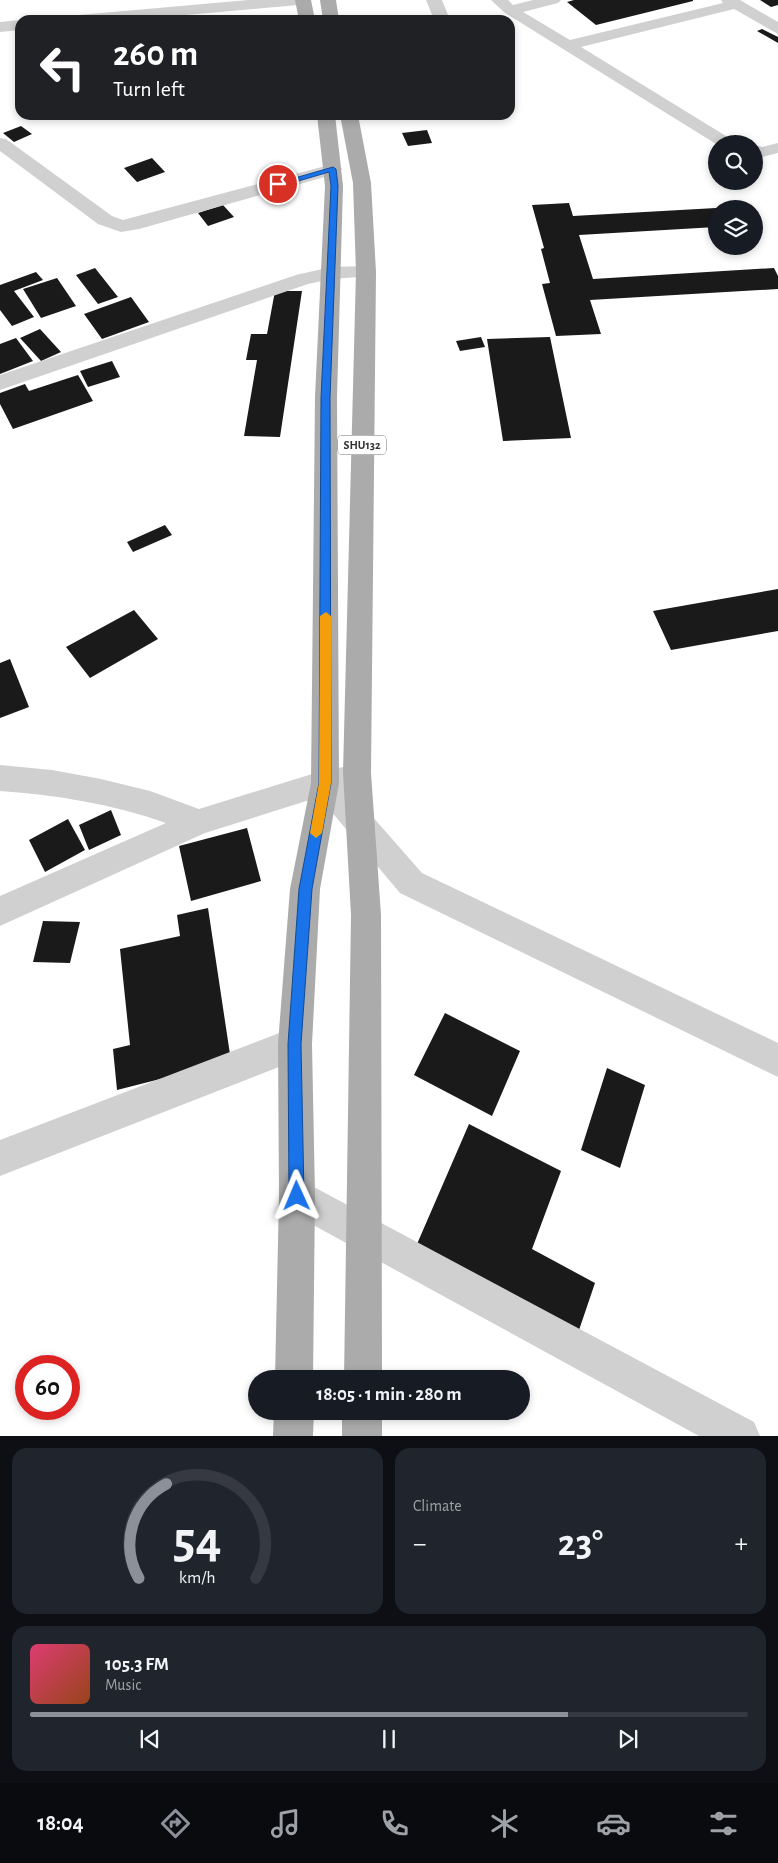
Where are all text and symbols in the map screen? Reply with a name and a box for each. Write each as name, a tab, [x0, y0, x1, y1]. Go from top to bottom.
icon: left	[30, 35, 95, 100]
text: 260 m	[113, 37, 198, 72]
text: Turn left	[113, 78, 185, 100]
map controls	[708, 135, 763, 255]
button: search	[708, 135, 763, 190]
pin	[257, 163, 299, 205]
icon: arrive	[264, 170, 292, 198]
button: layers	[708, 200, 763, 255]
road number: SHU132	[338, 436, 386, 454]
position arrow	[270, 1169, 322, 1221]
speed limit sign: 60	[15, 1355, 80, 1420]
text: 18:05 · 1 min · 280 m	[316, 1385, 462, 1404]
text: Climate	[413, 1498, 462, 1514]
text: 54	[173, 1515, 222, 1567]
text: 23°	[558, 1525, 603, 1563]
text: −	[413, 1530, 426, 1558]
text: +	[735, 1530, 748, 1558]
text: km/h	[179, 1569, 216, 1587]
text: 105.3 FM	[105, 1655, 169, 1674]
text: Music	[105, 1677, 141, 1693]
icon: previous	[136, 1725, 164, 1753]
icon: pause	[375, 1725, 403, 1753]
icon: next	[614, 1725, 642, 1753]
icon: directions	[158, 1806, 193, 1841]
icon: music	[268, 1806, 303, 1841]
icon: phone	[377, 1806, 412, 1841]
icon: climate	[487, 1806, 522, 1841]
icon: car	[596, 1806, 631, 1841]
icon: filters	[706, 1806, 741, 1841]
text: 18:04	[37, 1812, 84, 1834]

